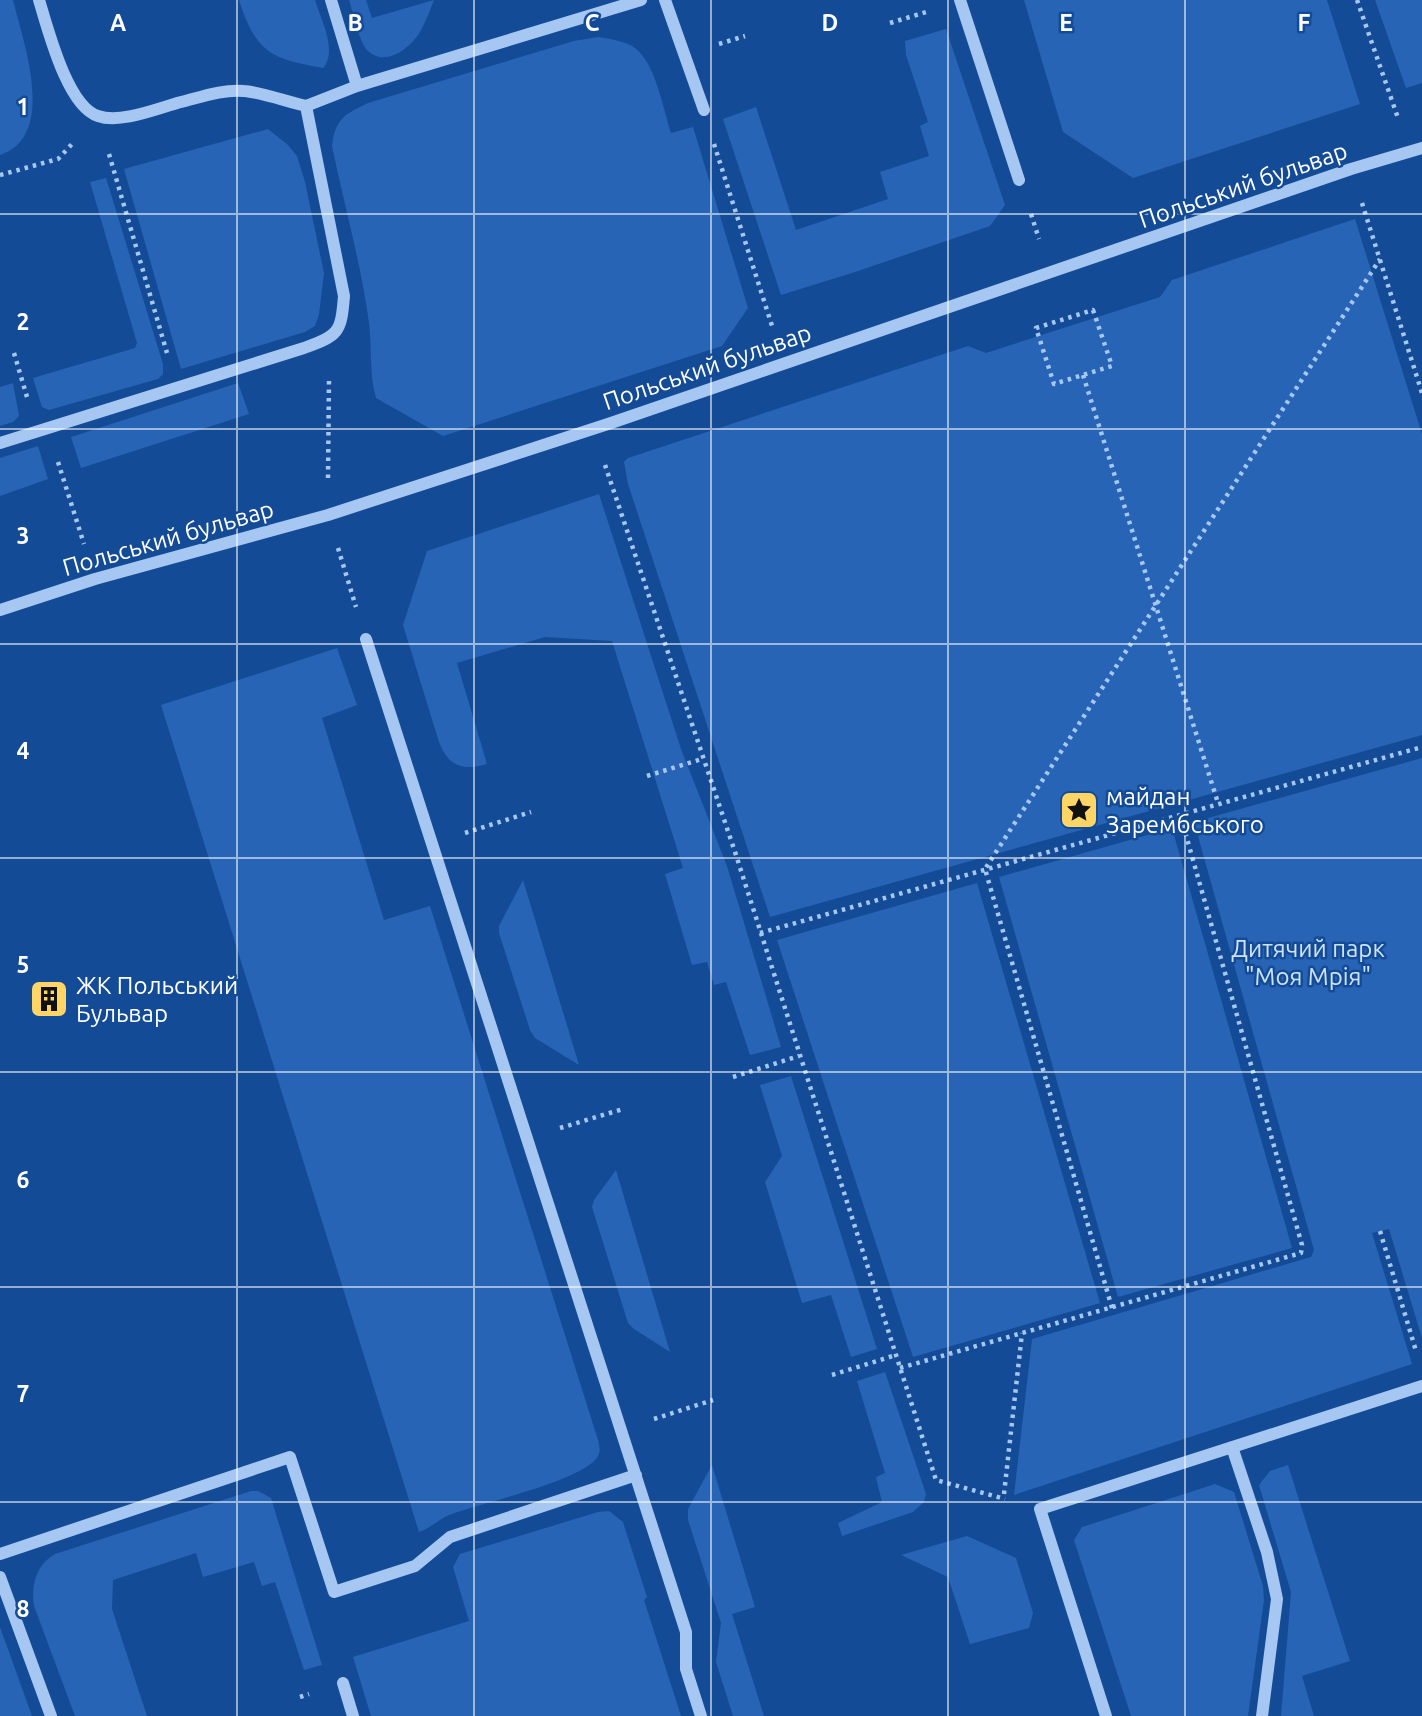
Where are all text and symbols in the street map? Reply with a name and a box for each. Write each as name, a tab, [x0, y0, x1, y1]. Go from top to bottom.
text: A	[110, 10, 126, 35]
text: B	[347, 10, 363, 35]
text: C	[585, 10, 600, 35]
text: D	[822, 10, 838, 35]
text: E	[1059, 10, 1073, 35]
text: F	[1298, 10, 1311, 35]
text: 1	[17, 94, 29, 119]
street label: Польський бульвар	[1135, 137, 1351, 233]
text: 2	[17, 309, 29, 334]
street label: Польський бульвар	[599, 319, 815, 415]
street label: Польський бульвар	[59, 495, 277, 581]
text: 3	[17, 523, 29, 548]
text: 4	[17, 738, 30, 763]
place label: майдан Зарембського	[1106, 783, 1264, 838]
place icon: майдан Зарембського	[1058, 789, 1100, 831]
park label: Дитячий парк "Моя Мрія"	[1231, 935, 1385, 990]
text: 5	[17, 952, 29, 977]
place label: ЖК Польський Бульвар	[76, 972, 238, 1027]
building icon: ЖК Польський Бульвар	[28, 978, 70, 1020]
text: 6	[17, 1167, 30, 1192]
text: 7	[17, 1381, 29, 1406]
text: 8	[17, 1596, 29, 1621]

